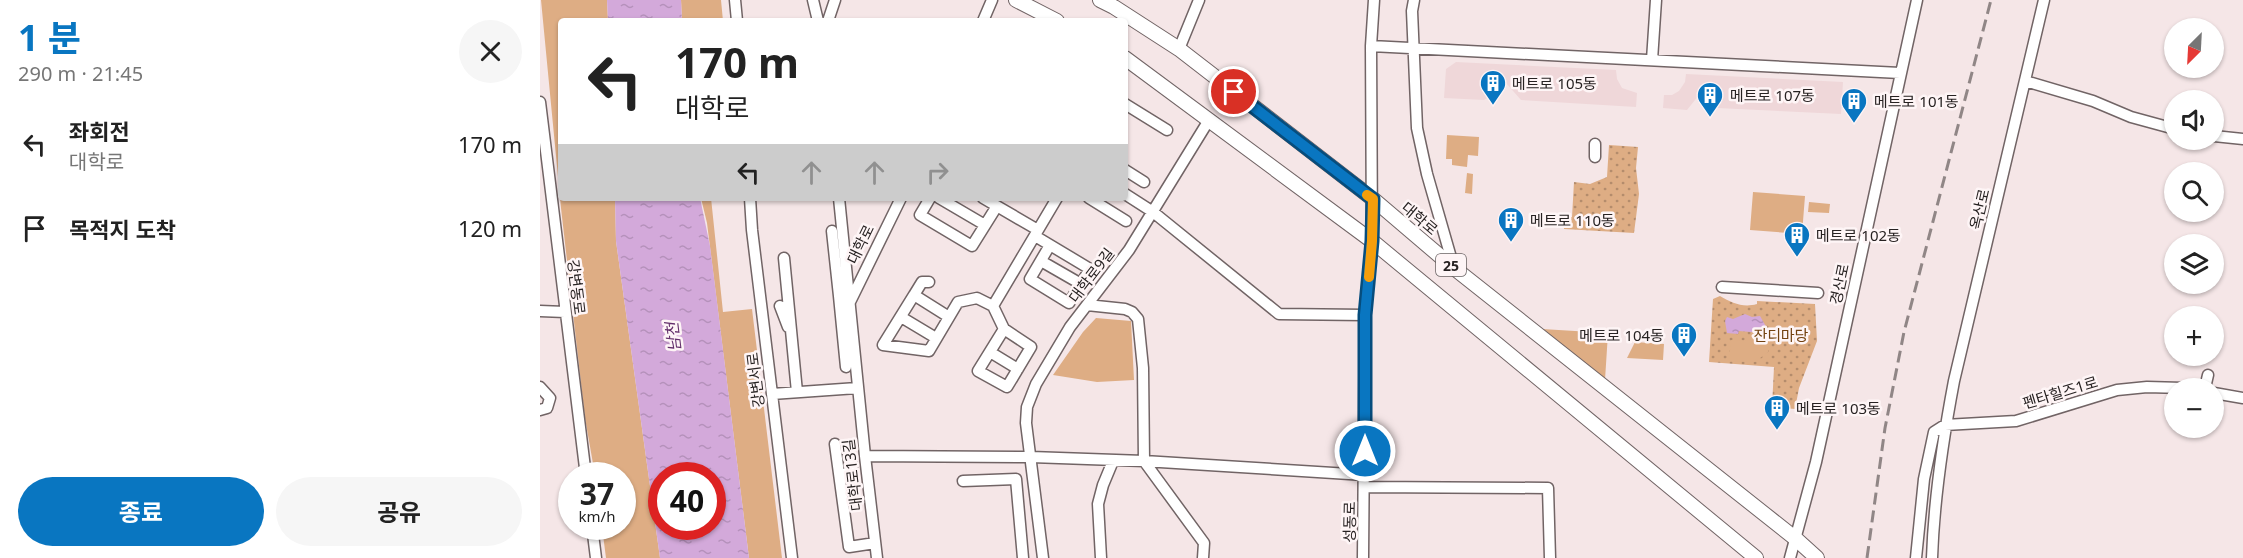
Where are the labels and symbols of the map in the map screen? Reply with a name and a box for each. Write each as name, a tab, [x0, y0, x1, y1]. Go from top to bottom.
north arrow	[2164, 18, 2224, 78]
pin	[1208, 66, 1259, 117]
building icon: 메트로 105동	[1478, 68, 1508, 106]
place label: 메트로 105동	[1512, 73, 1597, 93]
building icon: 메트로 107동	[1695, 80, 1725, 118]
place label: 메트로 107동	[1730, 85, 1815, 105]
building icon: 메트로 101동	[1839, 86, 1869, 124]
place label: 메트로 101동	[1874, 91, 1959, 111]
street label: 옥산로	[1965, 187, 1993, 231]
street label: 대학로	[1398, 197, 1442, 239]
building icon: 메트로 110동	[1496, 205, 1526, 243]
place label: 메트로 110동	[1530, 210, 1615, 230]
building icon: 메트로 102동	[1782, 220, 1812, 258]
street label: 대학로	[842, 221, 878, 267]
place label: 메트로 102동	[1816, 225, 1901, 245]
street label: 대학로9길	[1064, 244, 1118, 306]
road number: 25	[1436, 254, 1466, 276]
street label: 강변동로	[564, 258, 590, 316]
street label: 경산로	[1825, 262, 1853, 306]
water label: 남천	[660, 319, 686, 353]
building icon: 메트로 104동	[1669, 320, 1699, 358]
place label: 메트로 104동	[1579, 325, 1664, 345]
park label: 잔디마당	[1753, 325, 1809, 345]
street label: 강변서로	[742, 351, 768, 409]
street label: 펜타힐즈1로	[2020, 371, 2100, 413]
building icon: 메트로 103동	[1762, 393, 1792, 431]
place label: 메트로 103동	[1796, 398, 1881, 418]
position arrow	[1333, 419, 1397, 483]
street label: 대학로13길	[838, 438, 866, 512]
speed limit sign: 40	[648, 462, 726, 540]
street label: 성동로	[1339, 501, 1359, 543]

